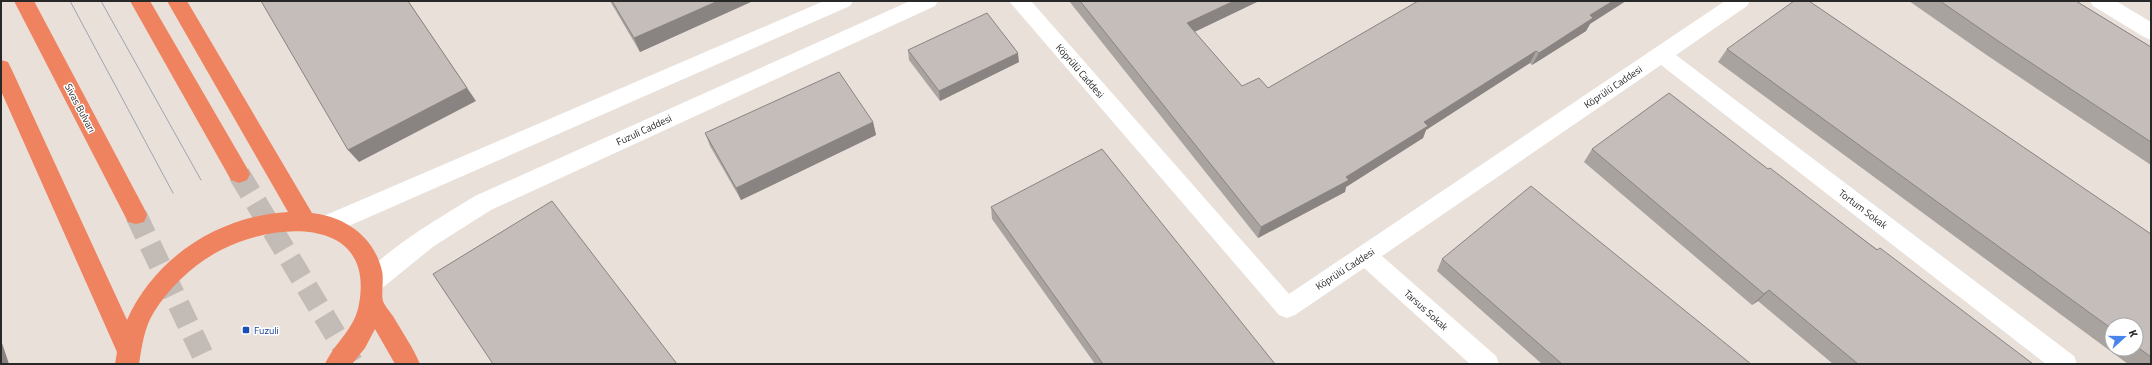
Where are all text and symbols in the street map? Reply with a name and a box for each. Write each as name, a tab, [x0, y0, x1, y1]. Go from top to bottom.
street label: Köprülü Caddesi	[1052, 41, 1108, 101]
street label: Köprülü Caddesi	[1581, 62, 1645, 112]
street label: Sivas Bulvarı	[61, 81, 99, 135]
street label: Fuzuli Caddesi	[614, 111, 674, 149]
street label: Tortum Sokak	[1835, 186, 1891, 232]
street label: Köprülü Caddesi	[1313, 244, 1377, 294]
street label: Tarsus Sokak	[1401, 286, 1452, 334]
north arrow	[2104, 317, 2144, 357]
place label: Fuzuli	[254, 323, 279, 338]
marker: Fuzuli	[241, 325, 251, 335]
text: K	[2125, 328, 2142, 340]

